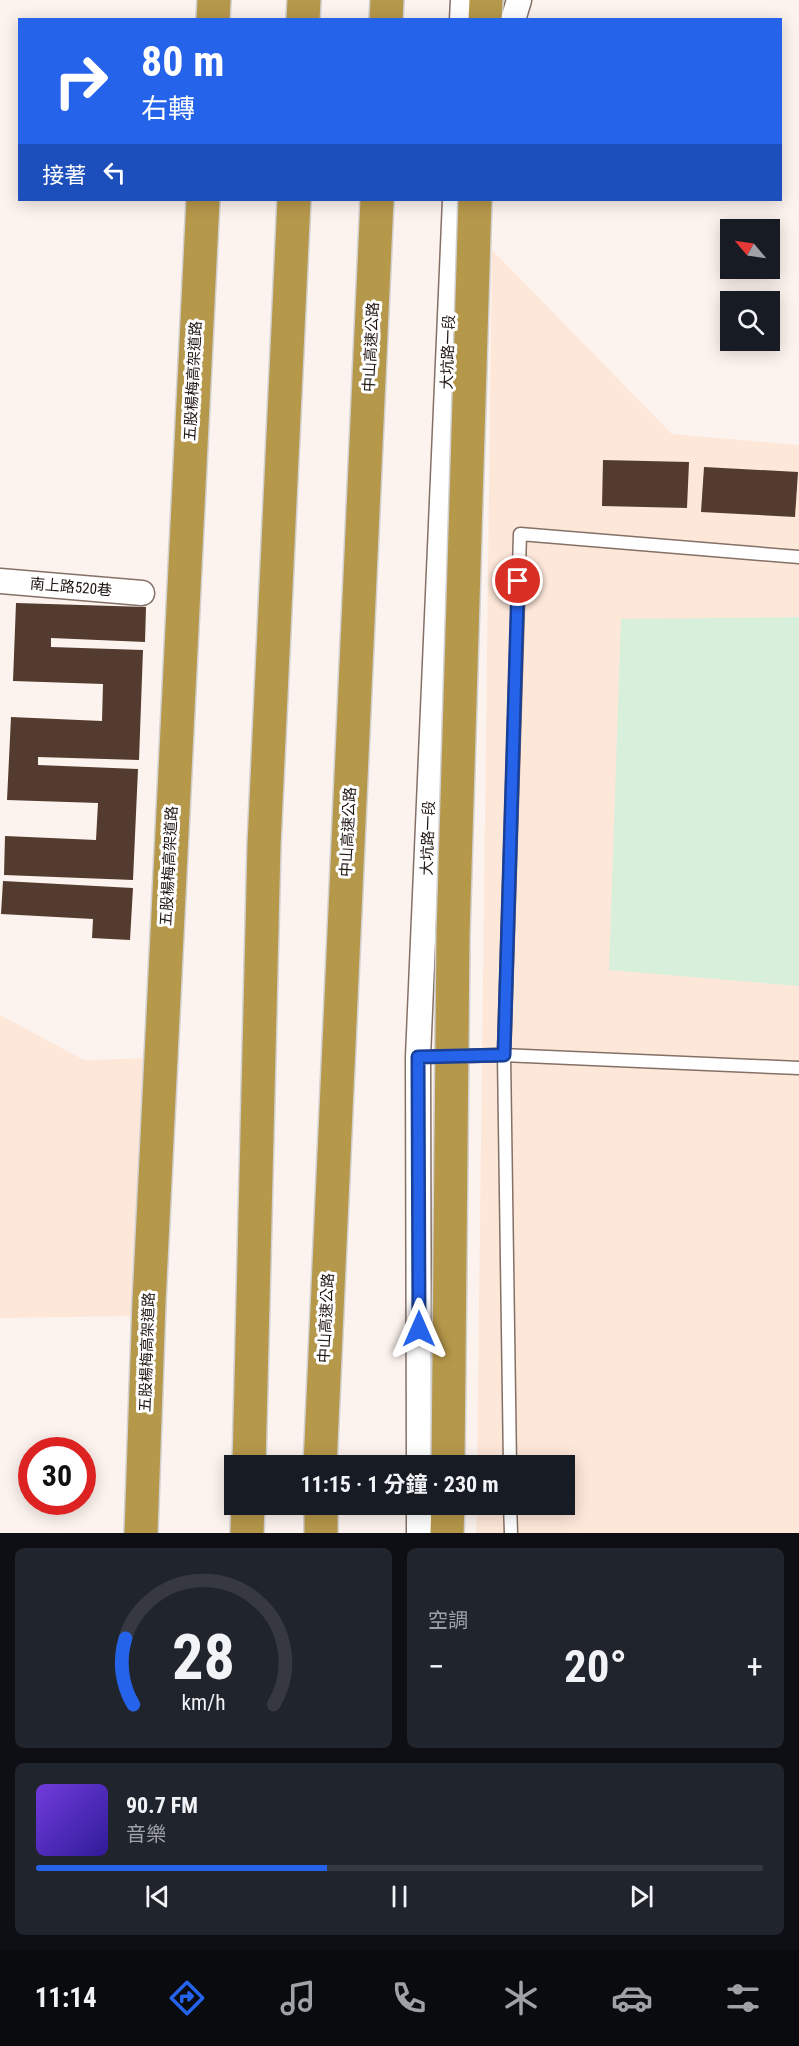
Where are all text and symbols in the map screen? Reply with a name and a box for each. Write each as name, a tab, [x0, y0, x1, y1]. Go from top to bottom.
text: 80 m	[141, 37, 224, 86]
icon: right	[42, 42, 120, 120]
text: 右轉	[141, 93, 195, 125]
icon: left	[98, 156, 131, 189]
text: 接著	[42, 163, 86, 188]
north arrow	[720, 219, 780, 279]
map controls	[720, 219, 780, 351]
button: search	[720, 291, 780, 351]
street label: 中山高速公路	[360, 302, 382, 392]
street label: 大坑路一段	[438, 314, 458, 390]
street label: 五股楊梅高架道路	[181, 321, 205, 441]
pin	[492, 555, 543, 606]
icon: arrive	[501, 564, 534, 597]
street label: 南上路520巷	[29, 574, 113, 600]
street label: 中山高速公路	[337, 787, 359, 877]
street label: 大坑路一段	[418, 800, 438, 876]
street label: 五股楊梅高架道路	[157, 806, 181, 926]
street label: 中山高速公路	[315, 1273, 337, 1363]
street label: 五股楊梅高架道路	[136, 1292, 158, 1412]
position arrow	[387, 1297, 451, 1361]
speed limit sign: 30	[18, 1437, 96, 1515]
text: 11:15 · 1 分鐘 · 230 m	[300, 1472, 499, 1497]
text: 空調	[428, 1608, 468, 1632]
text: 28	[172, 1621, 235, 1694]
text: 20°	[564, 1640, 627, 1693]
text: −	[428, 1647, 445, 1686]
text: +	[747, 1647, 763, 1686]
text: km/h	[181, 1690, 226, 1715]
text: 90.7 FM	[126, 1793, 198, 1818]
text: 音樂	[126, 1822, 166, 1846]
icon: previous	[141, 1880, 174, 1913]
icon: pause	[383, 1880, 416, 1913]
icon: next	[625, 1880, 658, 1913]
icon: directions	[166, 1977, 208, 2019]
icon: music	[277, 1977, 319, 2019]
icon: phone	[388, 1977, 430, 2019]
icon: climate	[500, 1977, 542, 2019]
icon: car	[611, 1977, 653, 2019]
icon: filters	[722, 1977, 764, 2019]
text: 11:14	[35, 1982, 97, 2014]

